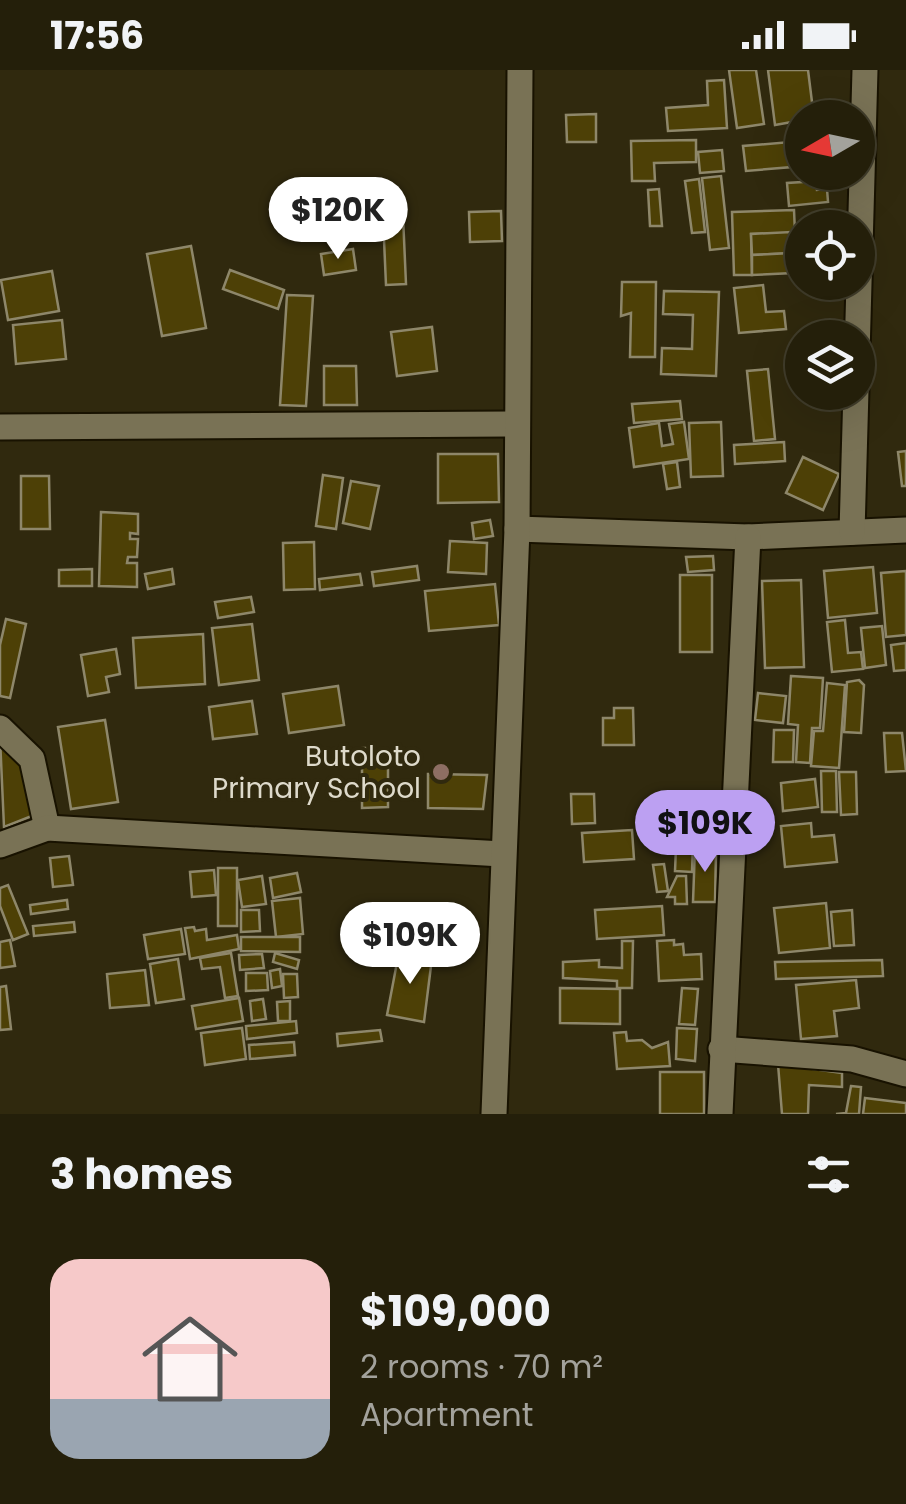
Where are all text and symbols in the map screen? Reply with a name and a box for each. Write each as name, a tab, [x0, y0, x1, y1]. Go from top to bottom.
text: 17:56	[50, 9, 144, 62]
north arrow	[785, 100, 875, 190]
map controls	[785, 100, 875, 410]
pin: $120K	[268, 177, 408, 262]
text: $120K	[291, 187, 385, 232]
button: locate	[785, 210, 875, 300]
button: layers	[785, 320, 875, 410]
place label: Butoloto Primary School	[212, 737, 421, 808]
marker: Butoloto Primary School	[430, 761, 452, 783]
pin: $109K	[635, 790, 775, 875]
text: $109K	[657, 800, 753, 845]
pin: $109K	[340, 902, 480, 987]
text: $109K	[362, 912, 458, 957]
text: 3 homes	[50, 1145, 233, 1204]
icon: filters	[801, 1147, 856, 1202]
text: $109,000	[360, 1282, 551, 1341]
icon: home	[130, 1299, 250, 1419]
text: 2 rooms · 70 m²	[360, 1344, 603, 1389]
text: Apartment	[360, 1392, 533, 1437]

